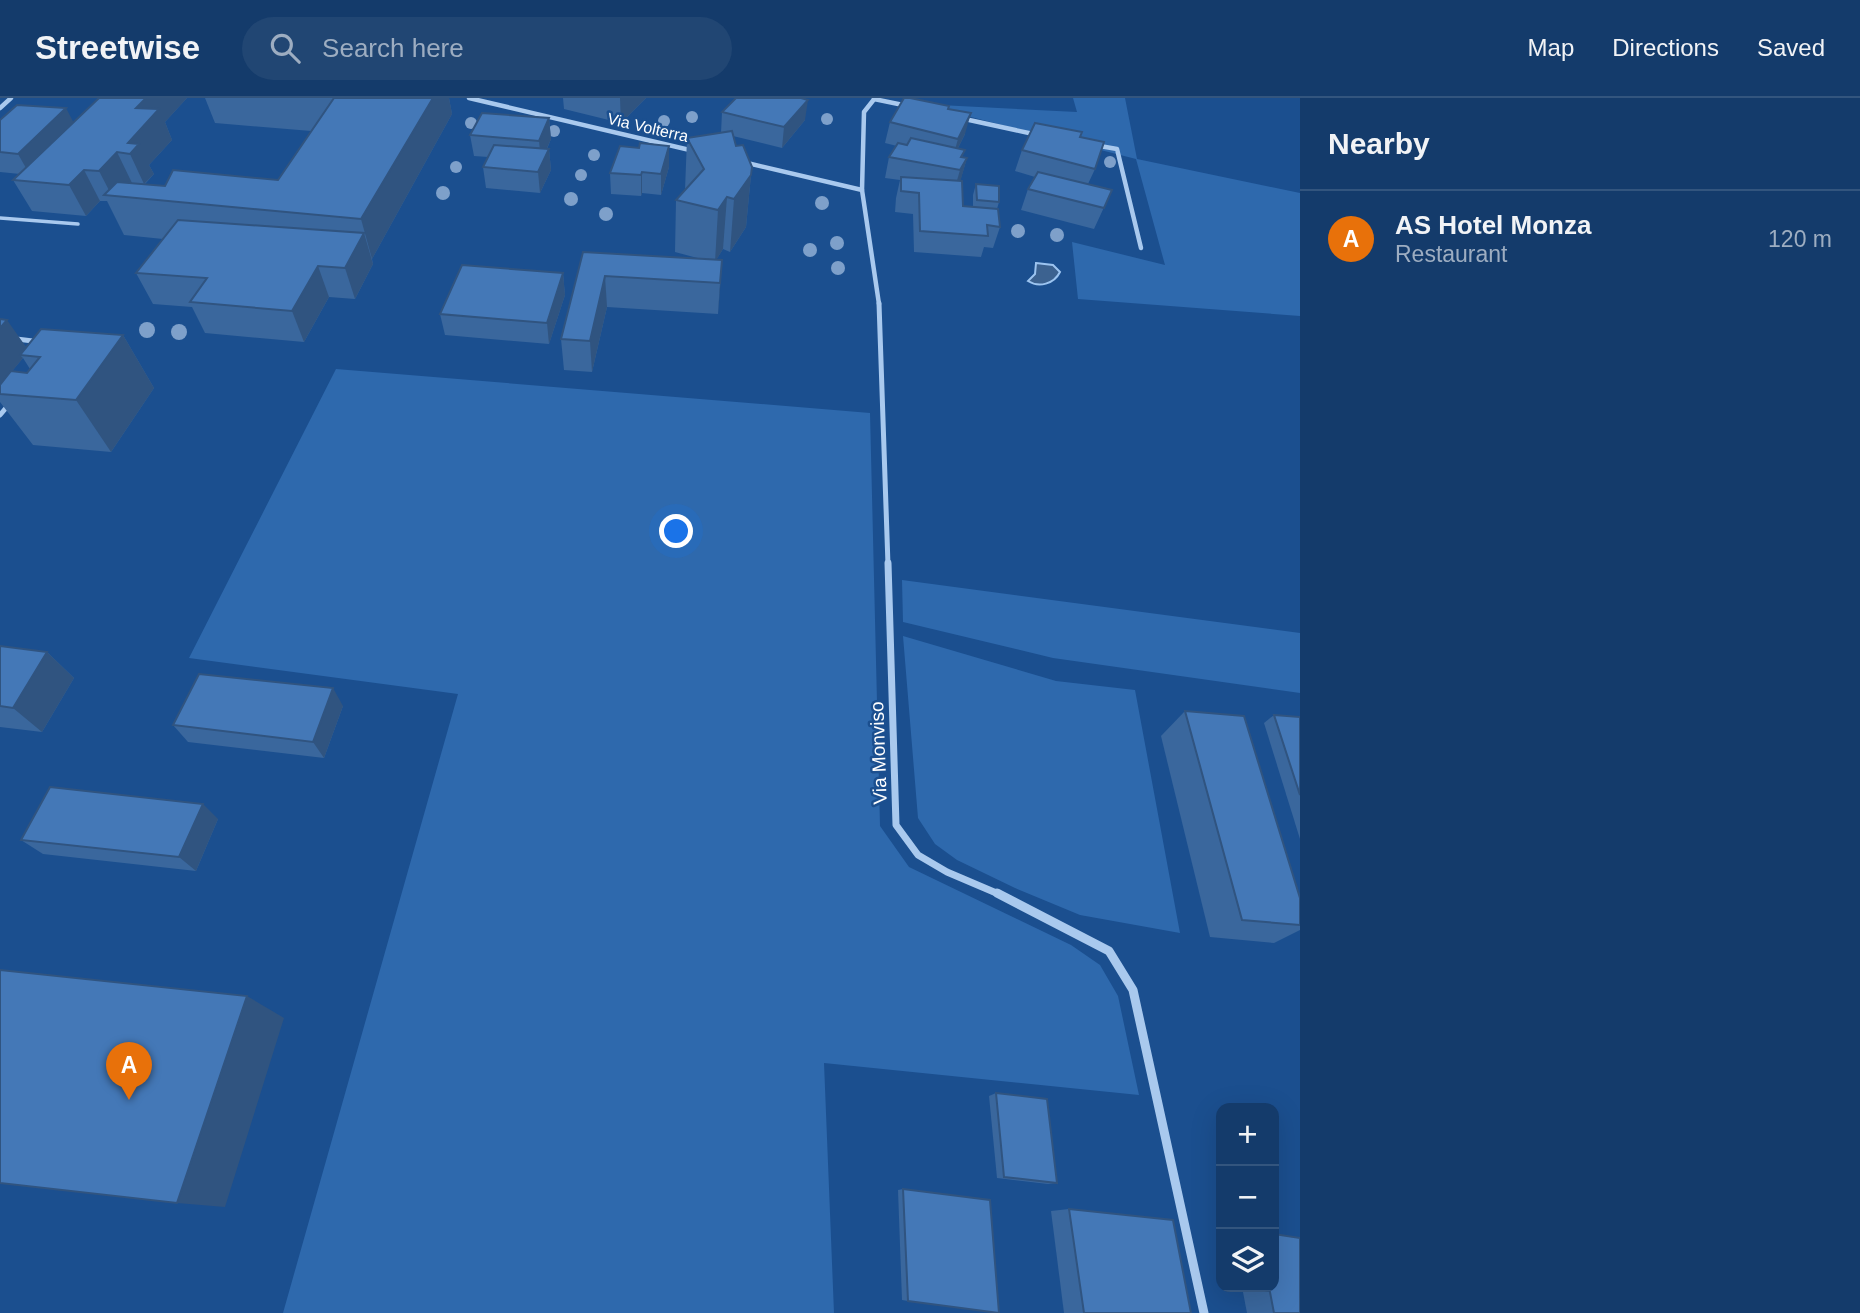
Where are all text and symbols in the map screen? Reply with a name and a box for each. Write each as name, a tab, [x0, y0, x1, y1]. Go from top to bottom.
search box	[242, 17, 732, 80]
text: Streetwise	[35, 29, 200, 66]
icon: search	[266, 29, 304, 67]
text: Search here	[322, 33, 464, 63]
text: Map	[1528, 34, 1574, 61]
text: Directions	[1612, 34, 1719, 61]
text: Saved	[1757, 34, 1825, 61]
street label: Via Volterra	[606, 110, 690, 145]
text: Nearby	[1328, 127, 1430, 160]
text: AS Hotel Monza	[1395, 210, 1591, 240]
text: A	[1343, 226, 1359, 252]
text: 120 m	[1768, 226, 1832, 252]
text: Restaurant	[1395, 241, 1508, 267]
your location	[659, 514, 693, 548]
street label: Via Monviso	[866, 701, 891, 805]
pin: A	[106, 1042, 152, 1100]
map controls	[1216, 1103, 1279, 1292]
button: +	[1216, 1103, 1279, 1166]
button: −	[1216, 1166, 1279, 1229]
button: layers	[1216, 1229, 1279, 1292]

